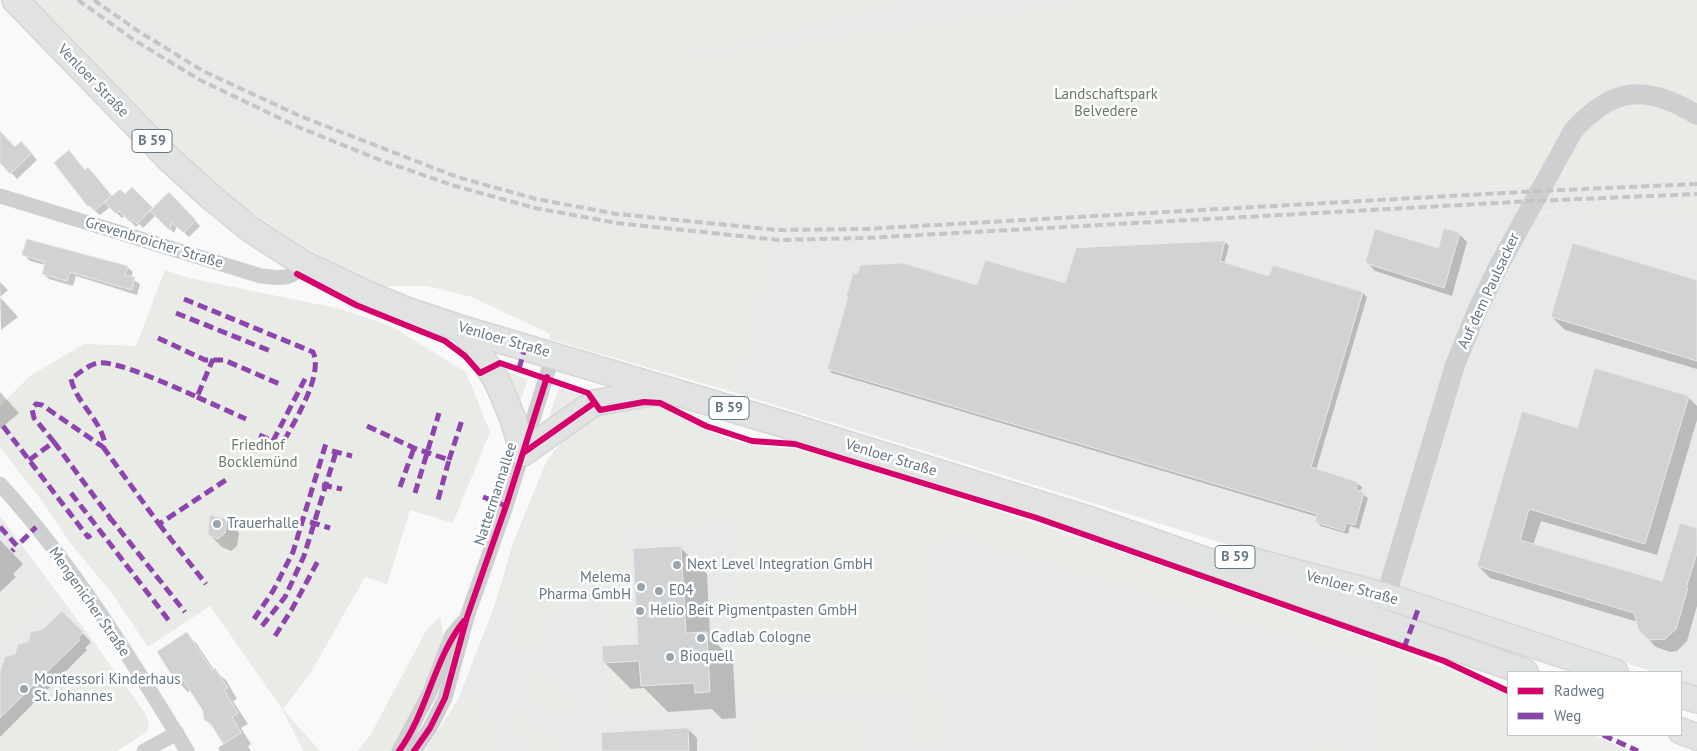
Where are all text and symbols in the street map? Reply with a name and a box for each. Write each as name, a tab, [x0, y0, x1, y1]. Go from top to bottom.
street label: Venloer Straße	[54, 41, 132, 121]
park label: Landschaftspark Belvedere	[1054, 86, 1158, 121]
road number: B 59	[132, 130, 172, 152]
street label: Grevenbroicher Straße	[83, 213, 225, 273]
street label: Auf dem Paulsacker	[1454, 230, 1524, 352]
street label: Venloer Straße	[456, 318, 552, 362]
road number: B 59	[709, 396, 749, 419]
street label: Venloer Straße	[843, 436, 939, 480]
park label: Friedhof Bocklemünd	[218, 437, 298, 472]
street label: Nattermannallee	[471, 440, 521, 548]
place label: Trauerhalle	[227, 515, 299, 533]
marker: Trauerhalle	[211, 518, 223, 530]
street label: Mengenicher Straße	[45, 544, 133, 660]
road number: B 59	[1215, 546, 1255, 568]
place label: Next Level Integration GmbH	[687, 556, 873, 574]
marker: Next Level Integration GmbH	[671, 559, 683, 571]
street label: Venloer Straße	[1304, 567, 1400, 609]
place label: Melema Pharma GmbH	[539, 569, 631, 604]
marker: Melema Pharma GmbH	[635, 581, 647, 593]
place label: E04	[669, 582, 693, 600]
marker: E04	[653, 585, 665, 597]
place label: Helio Beit Pigmentpasten GmbH	[650, 602, 857, 620]
marker: Helio Beit Pigmentpasten GmbH	[634, 605, 646, 617]
place label: Cadlab Cologne	[711, 629, 811, 647]
marker: Cadlab Cologne	[695, 632, 707, 644]
place label: Bioquell	[680, 648, 733, 666]
marker: Bioquell	[664, 651, 676, 663]
place label: Montessori Kinderhaus St. Johannes	[34, 671, 181, 706]
legend	[1507, 671, 1682, 736]
text: Radweg	[1554, 681, 1605, 700]
marker: Montessori Kinderhaus St. Johannes	[18, 683, 30, 695]
text: Weg	[1554, 706, 1581, 725]

